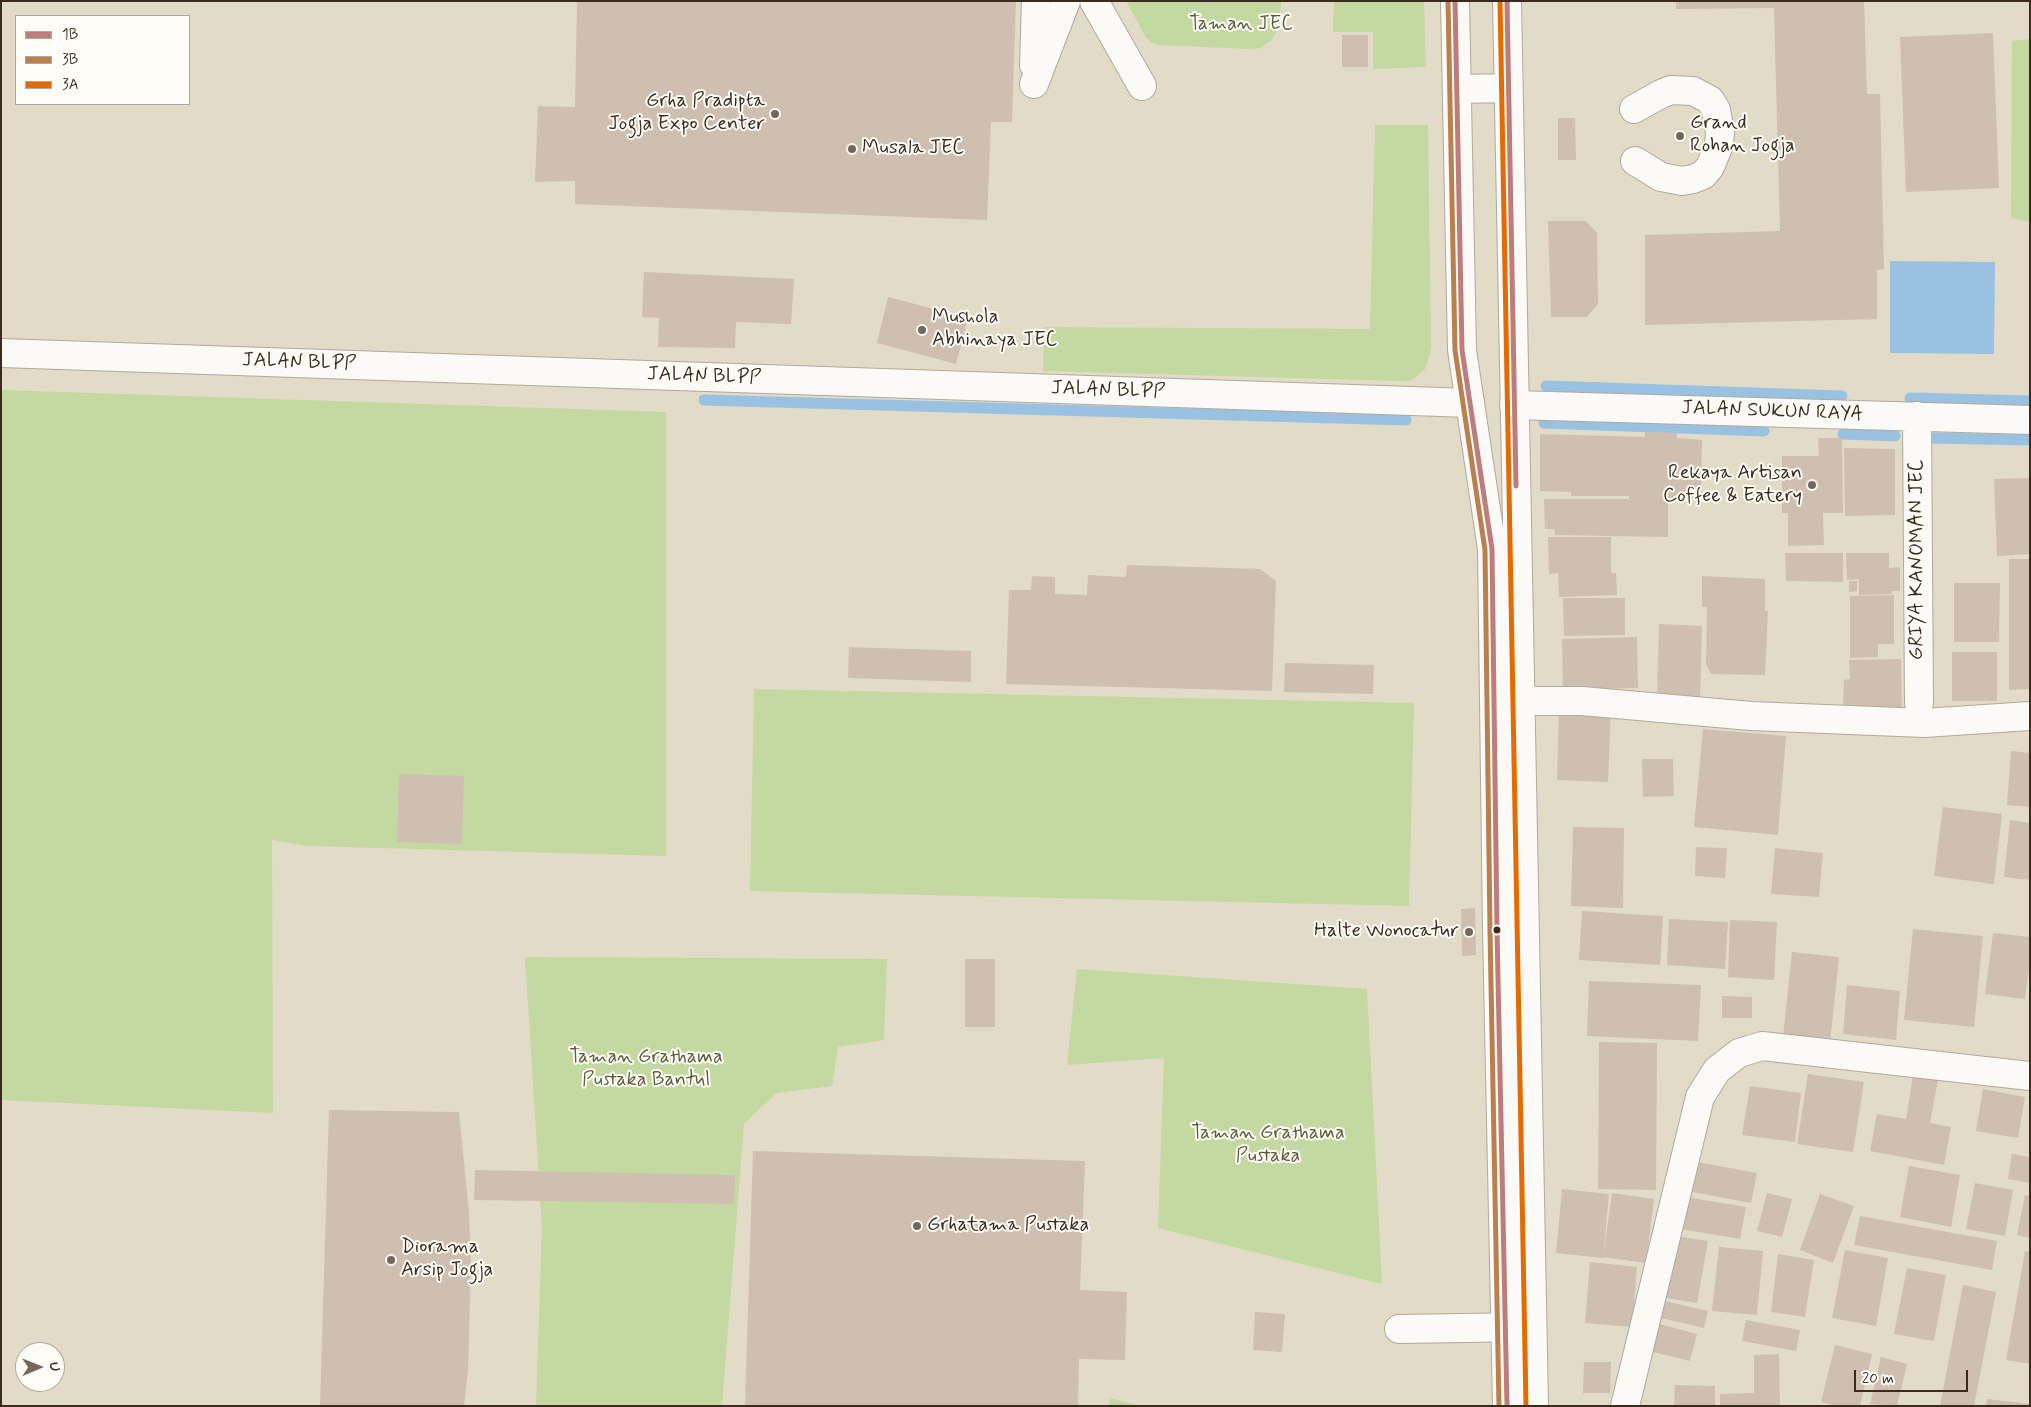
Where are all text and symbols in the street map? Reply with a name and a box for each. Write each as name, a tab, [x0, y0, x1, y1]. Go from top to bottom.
park label: Taman JEC	[1189, 13, 1293, 37]
legend	[15, 15, 190, 105]
text: 1B	[62, 25, 78, 45]
text: 3B	[62, 50, 78, 70]
text: 3A	[62, 75, 79, 95]
place label: Grha Pradipta Jogja Expo Center	[608, 90, 765, 137]
marker: Grha Pradipta Jogja Expo Center	[769, 108, 781, 120]
place label: Grand Rohan Jogja	[1690, 112, 1795, 159]
marker: Grand Rohan Jogja	[1674, 130, 1686, 142]
place label: Musala JEC	[862, 137, 964, 161]
marker: Musala JEC	[846, 143, 858, 155]
place label: Mushola Abhinaya JEC	[932, 306, 1057, 353]
marker: Mushola Abhinaya JEC	[916, 324, 928, 336]
street label: JALAN BLPP	[242, 349, 356, 377]
street label: JALAN BLPP	[647, 363, 761, 391]
street label: JALAN BLPP	[1051, 377, 1165, 405]
street label: JALAN SUKUN RAYA	[1681, 397, 1863, 427]
street label: GRIYA KANOMAN JEC	[1906, 460, 1930, 660]
place label: Rekaya Artisan Coffee & Eatery	[1663, 462, 1802, 509]
marker: Rekaya Artisan Coffee & Eatery	[1806, 479, 1818, 491]
place label: Halte Wonocatur	[1314, 920, 1459, 944]
unlabelled marker	[1492, 925, 1502, 935]
marker: Halte Wonocatur	[1463, 926, 1475, 938]
park label: Taman Grathama Pustaka Bantul	[569, 1046, 723, 1093]
park label: Taman Grathama Pustaka	[1191, 1122, 1345, 1169]
place label: Grhatama Pustaka	[927, 1214, 1089, 1238]
marker: Grhatama Pustaka	[911, 1220, 923, 1232]
place label: Diorama Arsip Jogja	[401, 1236, 493, 1283]
marker: Diorama Arsip Jogja	[385, 1254, 397, 1266]
north arrow	[15, 1342, 65, 1392]
scale bar	[1856, 1360, 1970, 1392]
text: U	[45, 1362, 63, 1371]
text: 20 m	[1862, 1369, 1894, 1389]

